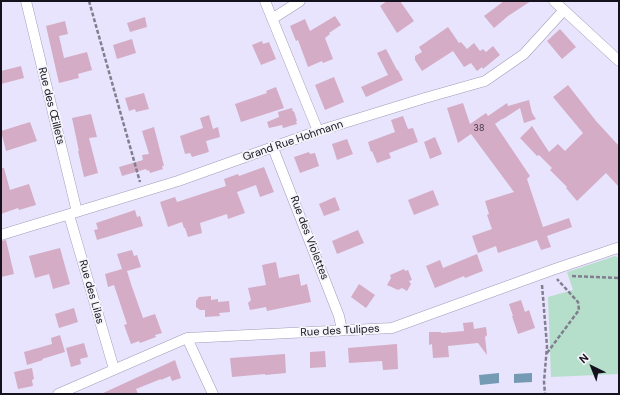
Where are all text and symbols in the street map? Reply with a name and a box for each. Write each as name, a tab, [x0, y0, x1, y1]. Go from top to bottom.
street label: Rue des Œillets	[35, 66, 67, 146]
street label: Grand Rue Hohmann	[241, 118, 345, 164]
house number: 38	[474, 124, 484, 134]
street label: Rue des Violettes	[287, 194, 331, 282]
street label: Rue des Lilas	[76, 258, 106, 326]
street label: Rue des Tulipes	[300, 322, 380, 340]
north arrow	[572, 347, 612, 387]
text: N	[576, 350, 592, 366]

